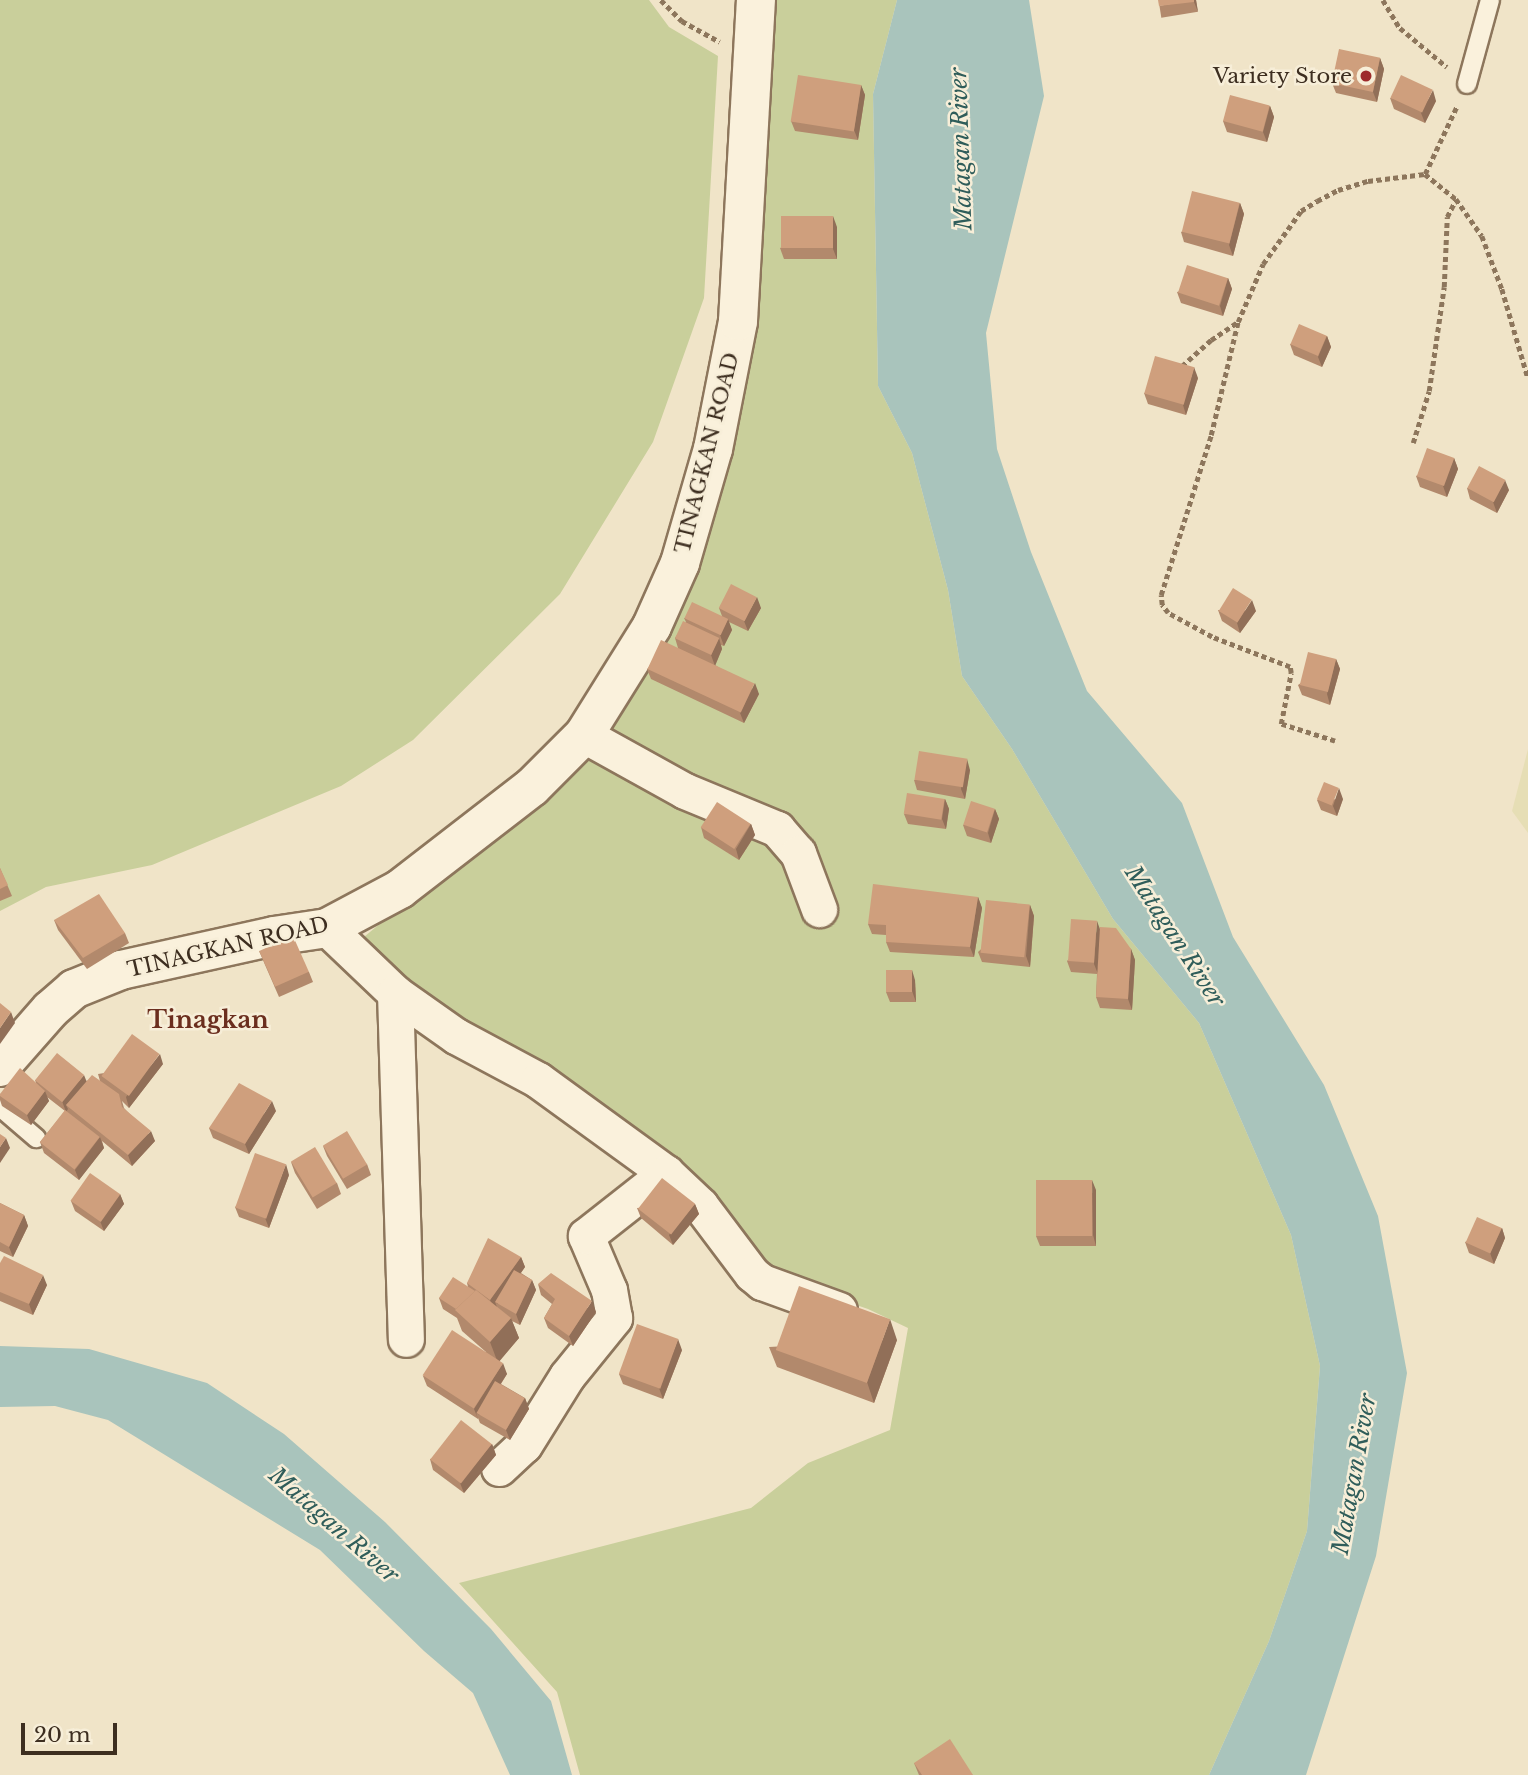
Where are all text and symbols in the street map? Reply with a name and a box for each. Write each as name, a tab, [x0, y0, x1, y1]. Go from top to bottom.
place label: Variety Store	[1212, 63, 1352, 89]
water label: Matagan River	[944, 67, 978, 231]
marker: Variety Store	[1358, 68, 1374, 84]
street label: TINAGKAN ROAD	[670, 350, 744, 556]
water label: Matagan River	[1119, 860, 1231, 1012]
street label: TINAGKAN ROAD	[125, 912, 331, 982]
district label: Tinagkan	[147, 1006, 269, 1034]
water label: Matagan River	[1326, 1391, 1382, 1557]
water label: Matagan River	[263, 1461, 405, 1589]
scale bar	[24, 1708, 121, 1752]
text: 20 m	[34, 1722, 91, 1748]

